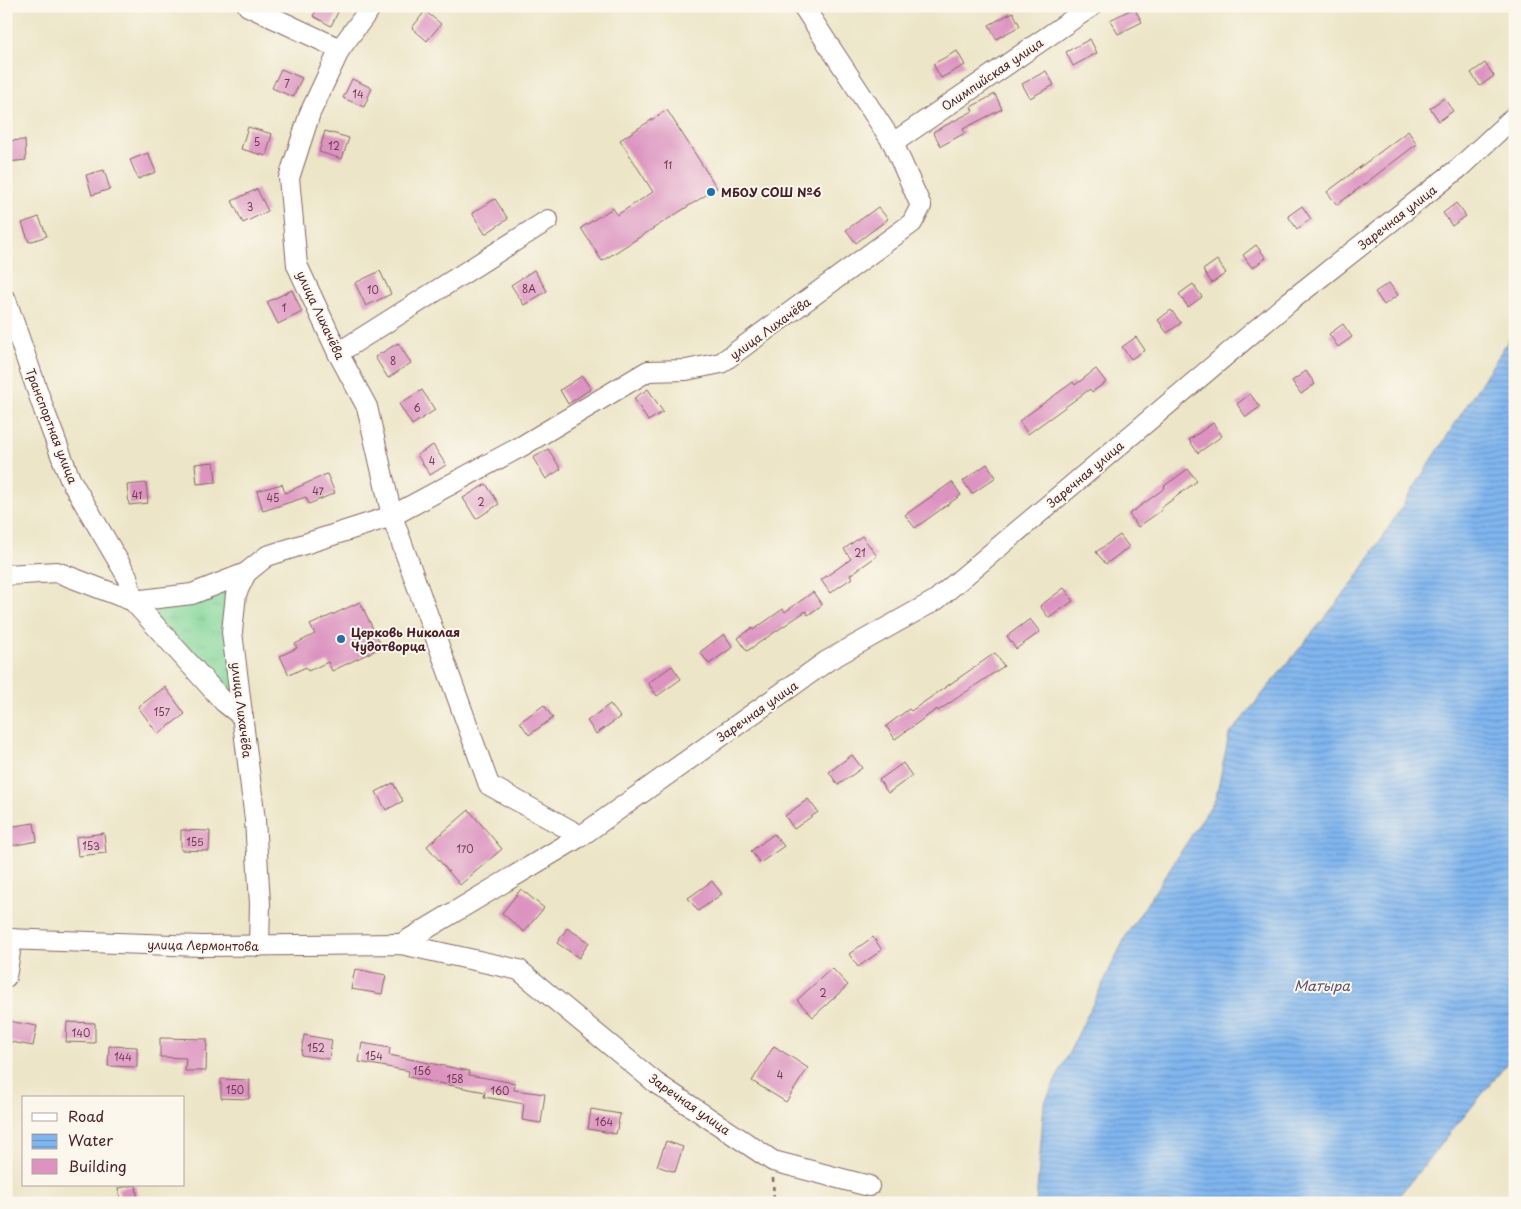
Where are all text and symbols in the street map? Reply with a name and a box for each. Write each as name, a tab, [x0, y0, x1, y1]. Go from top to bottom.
street label: Олимпийская улица	[938, 33, 1047, 115]
house number: 7	[284, 76, 290, 91]
house number: 14	[352, 86, 364, 101]
house number: 5	[254, 134, 260, 149]
house number: 12	[328, 138, 340, 153]
house number: 11	[664, 157, 672, 172]
street label: Заречная улица	[1354, 180, 1441, 254]
place label: МБОУ СОШ №6	[721, 183, 822, 201]
marker: МБОУ СОШ №6	[705, 186, 717, 198]
house number: 3	[247, 199, 253, 214]
street label: улица Лихачёва	[293, 268, 350, 363]
house number: 8А	[522, 281, 536, 296]
house number: 10	[367, 282, 379, 297]
street label: улица Лихачёва	[726, 292, 815, 364]
house number: 1	[282, 300, 286, 315]
house number: 8	[390, 353, 396, 368]
street label: Транспортная улица	[22, 366, 82, 487]
house number: 6	[413, 400, 421, 415]
street label: Заречная улица	[1043, 436, 1128, 512]
house number: 4	[429, 453, 436, 468]
house number: 47	[312, 483, 325, 498]
house number: 41	[132, 487, 142, 502]
house number: 45	[267, 490, 279, 505]
house number: 2	[477, 494, 485, 509]
house number: 21	[854, 545, 866, 560]
place label: Церковь Николая Чудотворца	[351, 623, 460, 655]
marker: Церковь Николая Чудотворца	[335, 633, 347, 645]
street label: улица Лихачёва	[227, 661, 257, 759]
street label: Заречная улица	[713, 676, 802, 746]
house number: 157	[154, 704, 171, 719]
house number: 155	[186, 834, 204, 849]
house number: 153	[82, 838, 100, 853]
house number: 170	[456, 841, 474, 856]
street label: улица Лермонтова	[147, 935, 259, 955]
water label: Матыра	[1294, 975, 1351, 996]
house number: 2	[819, 985, 827, 1000]
house number: 140	[72, 1025, 90, 1040]
house number: 152	[307, 1040, 325, 1055]
house number: 154	[365, 1048, 383, 1063]
house number: 144	[114, 1049, 132, 1064]
house number: 156	[413, 1063, 431, 1078]
house number: 4	[777, 1067, 784, 1082]
street label: Заречная улица	[646, 1069, 735, 1139]
house number: 158	[446, 1071, 464, 1086]
house number: 150	[226, 1082, 244, 1097]
house number: 160	[491, 1083, 509, 1098]
legend	[22, 1096, 185, 1186]
text: Road	[68, 1104, 104, 1127]
house number: 164	[595, 1114, 613, 1129]
text: Water	[68, 1128, 113, 1151]
text: Building	[68, 1154, 127, 1177]

